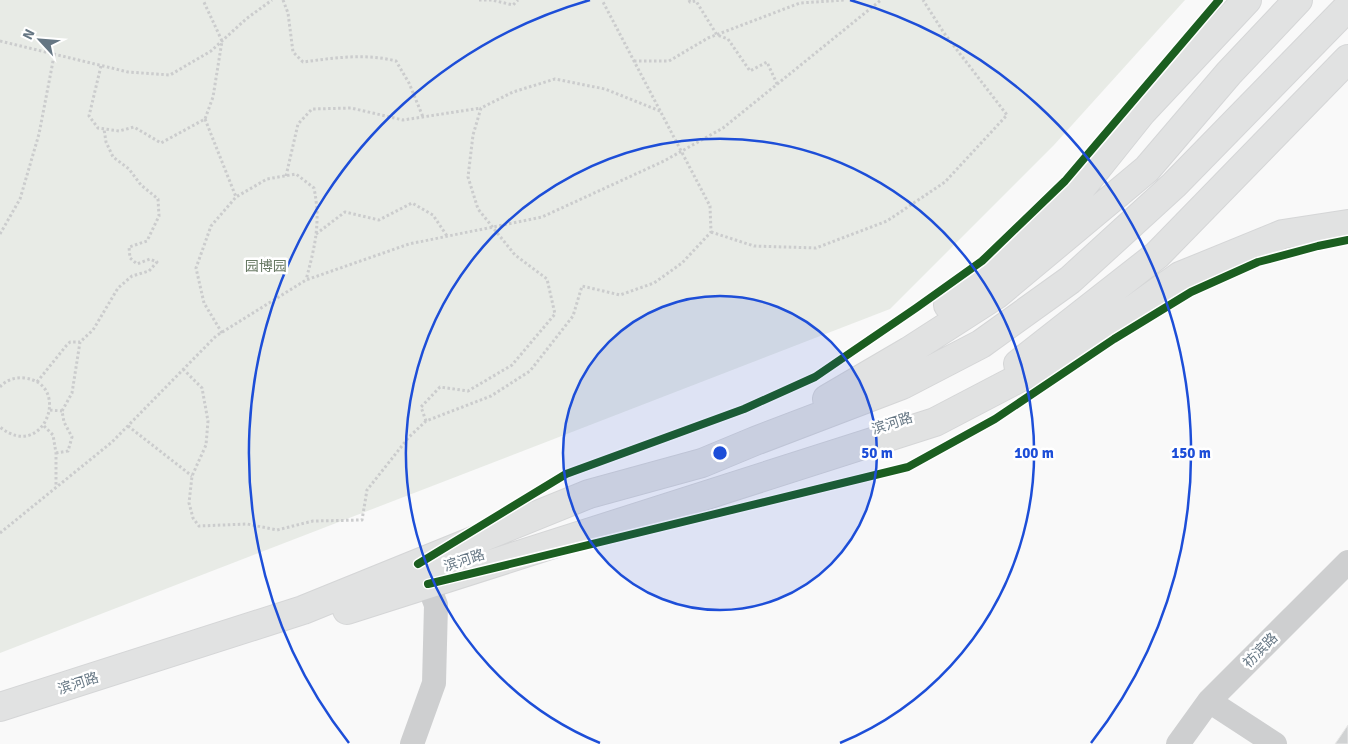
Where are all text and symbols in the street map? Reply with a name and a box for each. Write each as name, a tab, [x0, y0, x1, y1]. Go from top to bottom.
north arrow	[15, 15, 65, 65]
text: N	[19, 26, 39, 43]
park label: 园博园	[245, 258, 287, 275]
street label: 滨河路	[870, 409, 915, 438]
centre of rings	[711, 444, 729, 462]
text: 50 m	[861, 444, 893, 462]
text: 100 m	[1014, 444, 1054, 462]
text: 150 m	[1171, 444, 1211, 462]
street label: 滨河路	[442, 546, 487, 575]
street label: 祊滨路	[1239, 629, 1281, 671]
street label: 滨河路	[56, 669, 101, 698]

